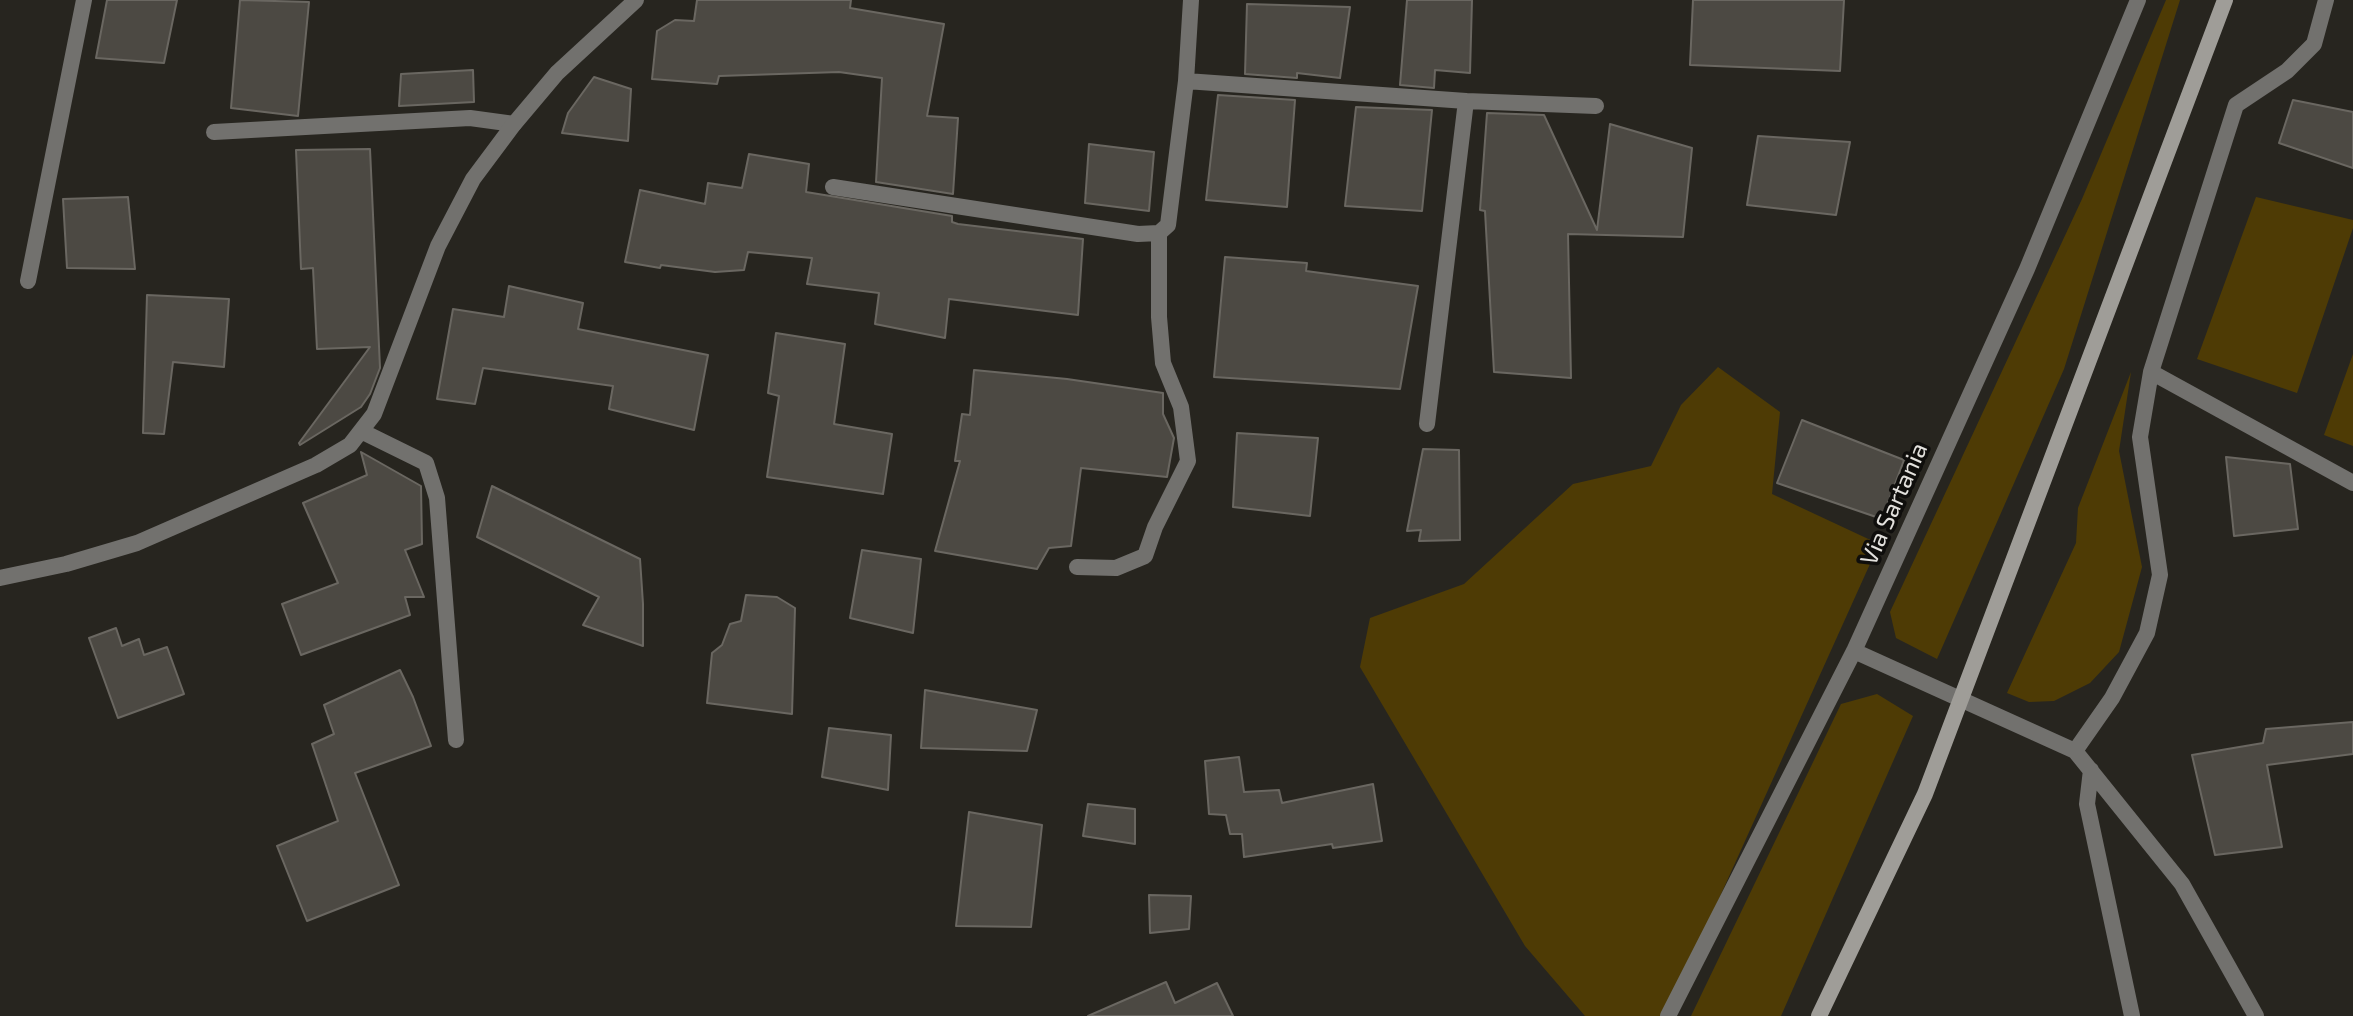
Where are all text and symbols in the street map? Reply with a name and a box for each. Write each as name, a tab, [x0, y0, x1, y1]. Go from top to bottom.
street label: Via Sartania	[1854, 438, 1934, 570]

